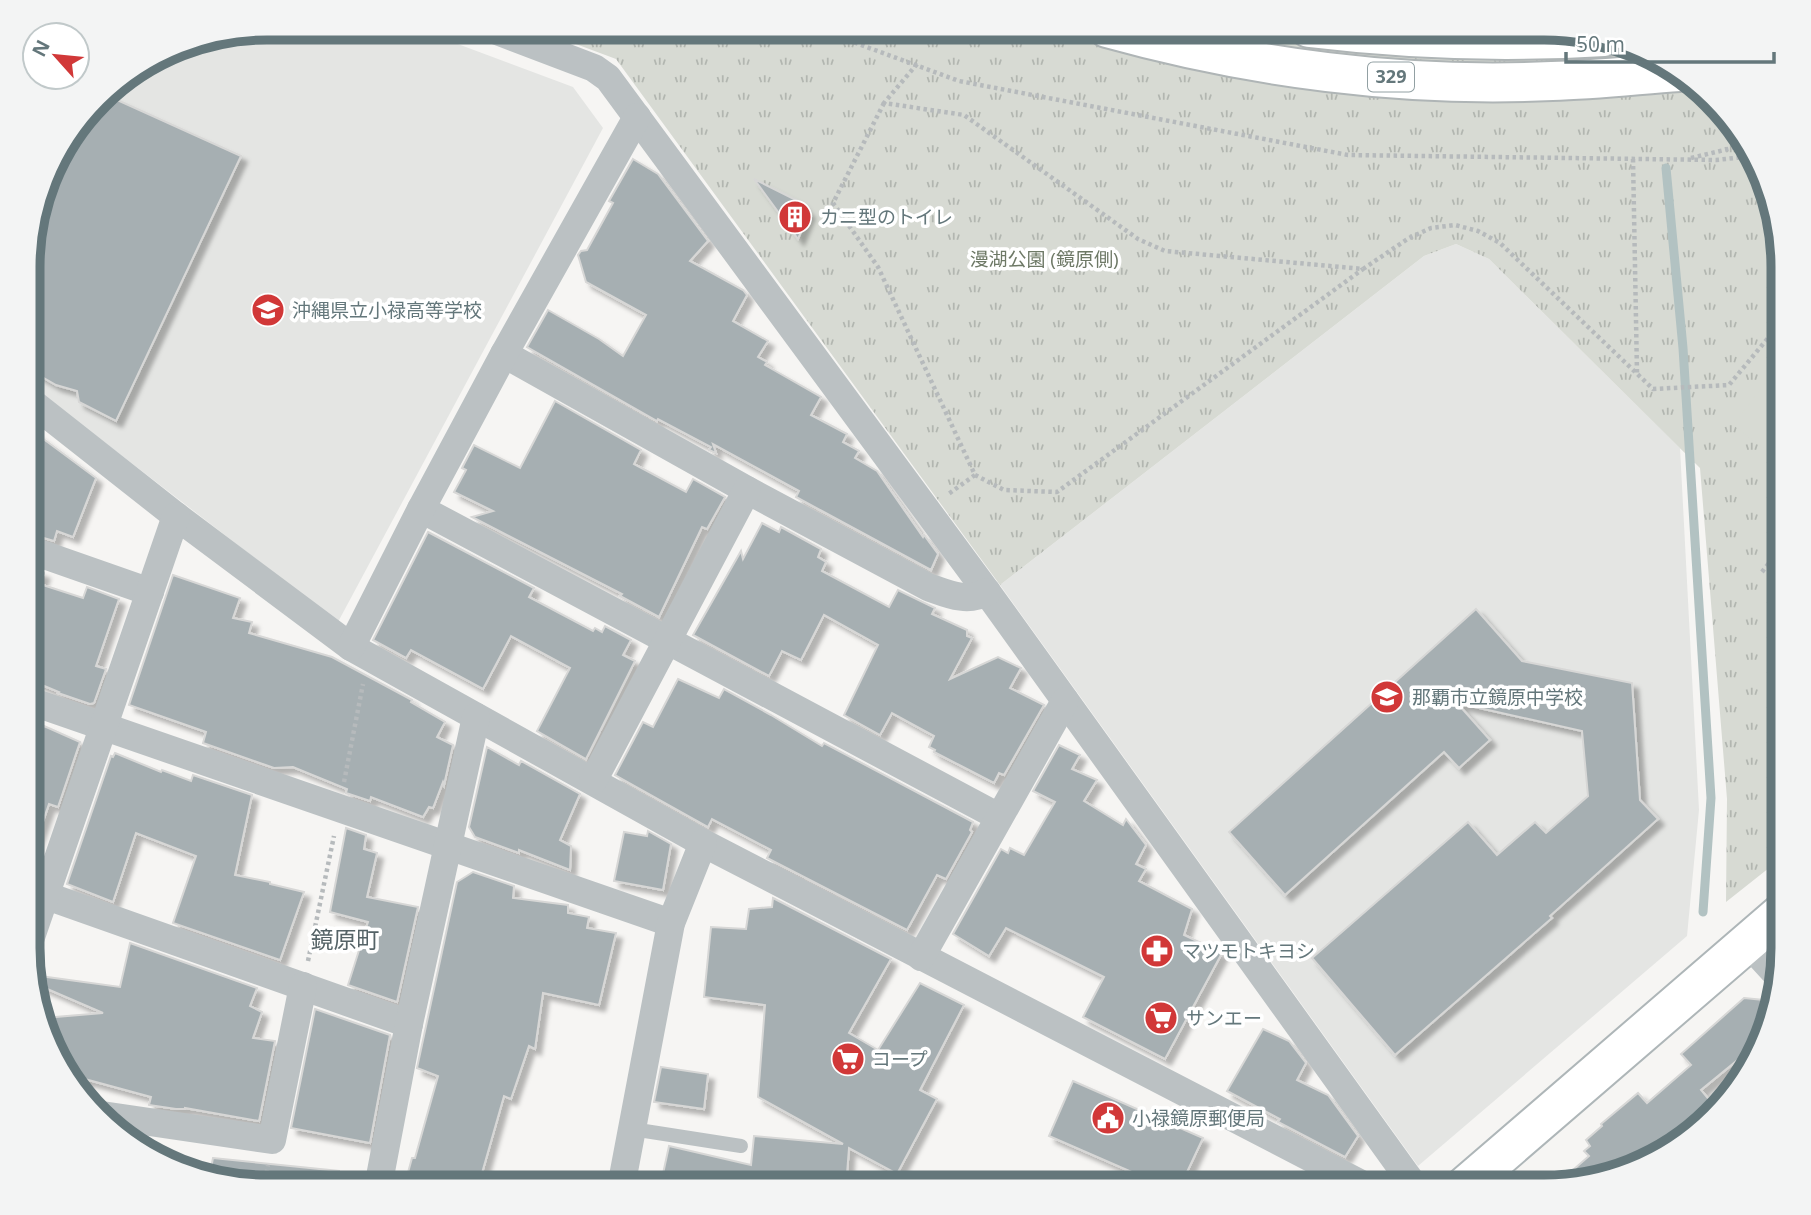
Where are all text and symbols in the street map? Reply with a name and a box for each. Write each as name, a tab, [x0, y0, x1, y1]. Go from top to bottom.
north arrow	[21, 21, 91, 91]
scale bar	[1566, 21, 1774, 65]
text: 50 m	[1576, 30, 1625, 58]
text: N	[26, 35, 56, 61]
road number: 329	[1368, 62, 1414, 92]
building icon: カニ型のトイレ	[776, 198, 814, 236]
place label: カニ型のトイレ	[820, 204, 953, 230]
park label: 漫湖公園 (鏡原側)	[969, 246, 1119, 272]
school or university icon: 沖縄県立小禄高等学校	[249, 291, 287, 329]
place label: 沖縄県立小禄高等学校	[292, 297, 482, 323]
school or university icon: 那覇市立鏡原中学校	[1368, 678, 1406, 716]
place label: 那覇市立鏡原中学校	[1412, 684, 1583, 710]
district label: 鏡原町	[311, 923, 380, 955]
pharmacy icon: マツモトキヨシ	[1138, 932, 1176, 970]
place label: マツモトキヨシ	[1182, 938, 1315, 964]
supermarket icon: サンエー	[1142, 999, 1180, 1037]
place label: サンエー	[1186, 1005, 1262, 1031]
supermarket icon: コープ	[829, 1040, 867, 1078]
place label: コープ	[872, 1046, 928, 1072]
public building icon: 小禄鏡原郵便局	[1089, 1099, 1127, 1137]
place label: 小禄鏡原郵便局	[1132, 1105, 1265, 1131]

